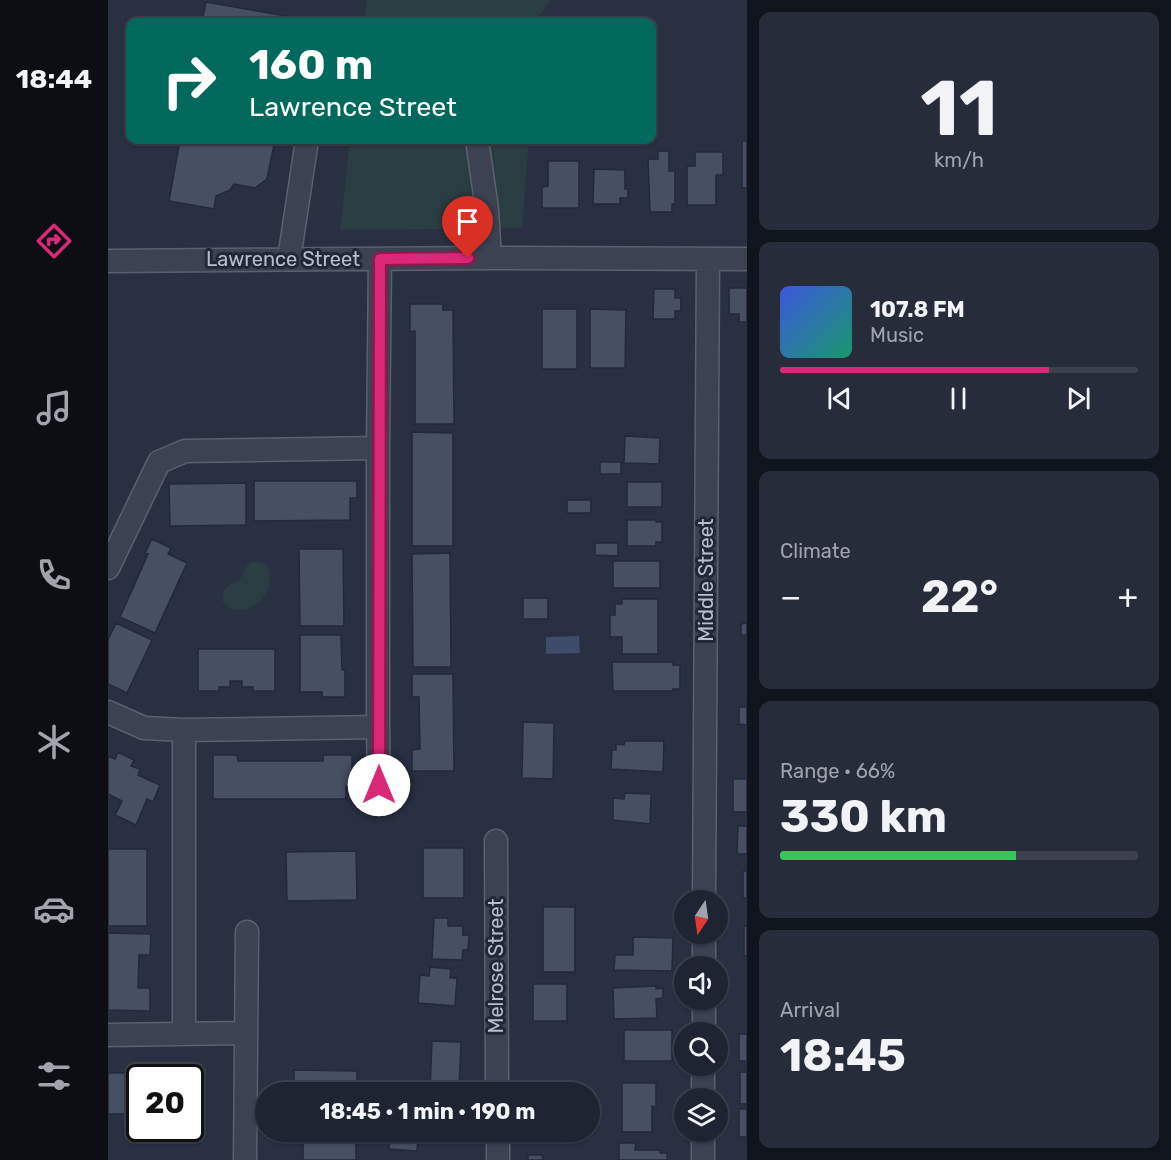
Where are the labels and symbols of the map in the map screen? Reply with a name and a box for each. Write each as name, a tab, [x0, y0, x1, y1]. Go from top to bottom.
pin	[442, 196, 493, 258]
street label: Lawrence Street	[206, 247, 360, 271]
street label: Middle Street	[694, 518, 718, 642]
position arrow	[347, 753, 411, 817]
north arrow	[674, 890, 728, 944]
street label: Melrose Street	[484, 898, 508, 1033]
speed limit sign: 20	[126, 1064, 204, 1142]

